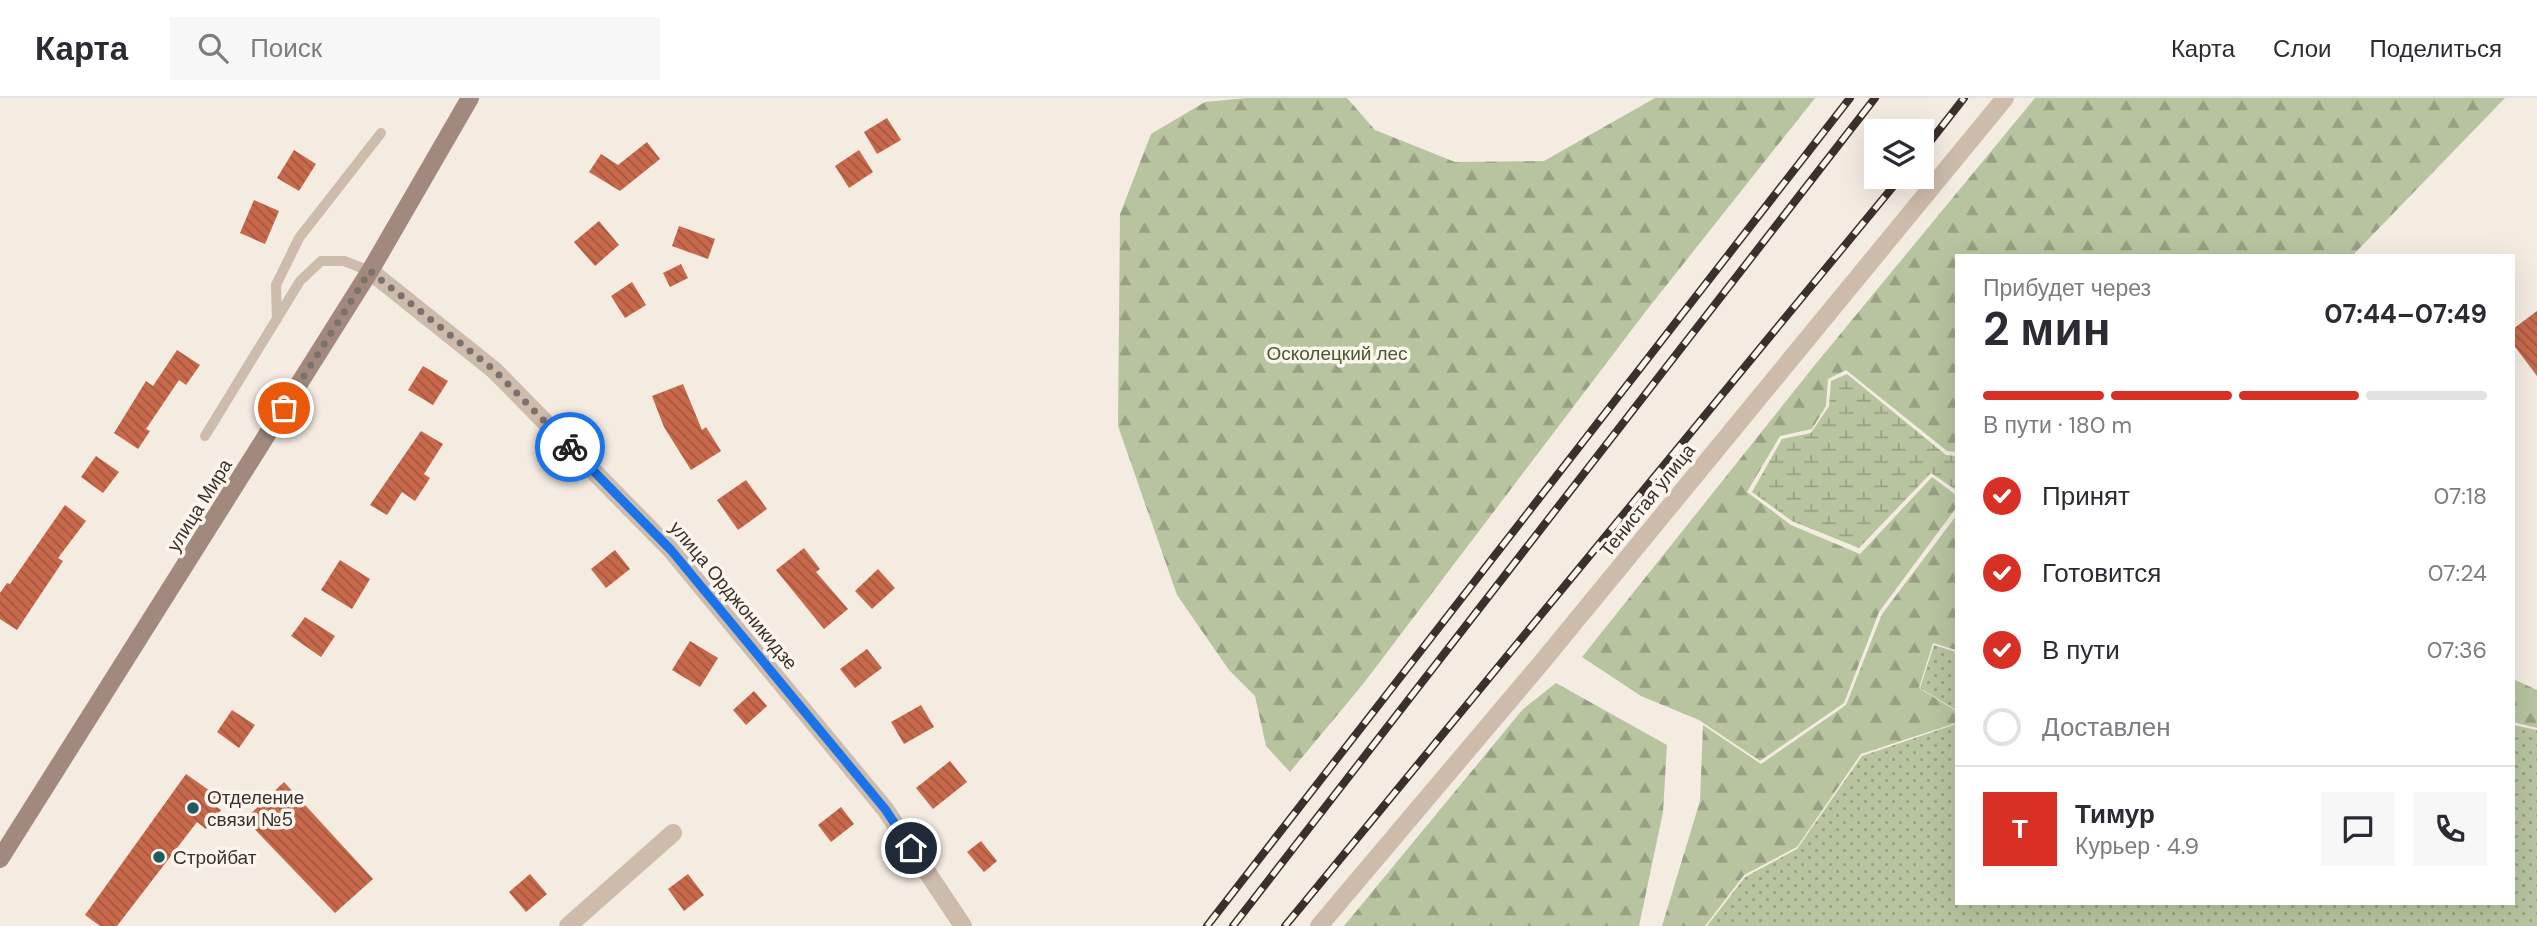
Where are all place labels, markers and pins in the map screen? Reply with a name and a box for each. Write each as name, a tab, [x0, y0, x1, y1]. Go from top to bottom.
pin	[254, 378, 314, 438]
place label: Отделение связи №5	[207, 785, 304, 832]
marker: Отделение связи №5	[185, 800, 201, 816]
pin	[881, 818, 941, 878]
place label: Стройбат	[173, 845, 257, 870]
marker: Стройбат	[151, 849, 167, 865]

